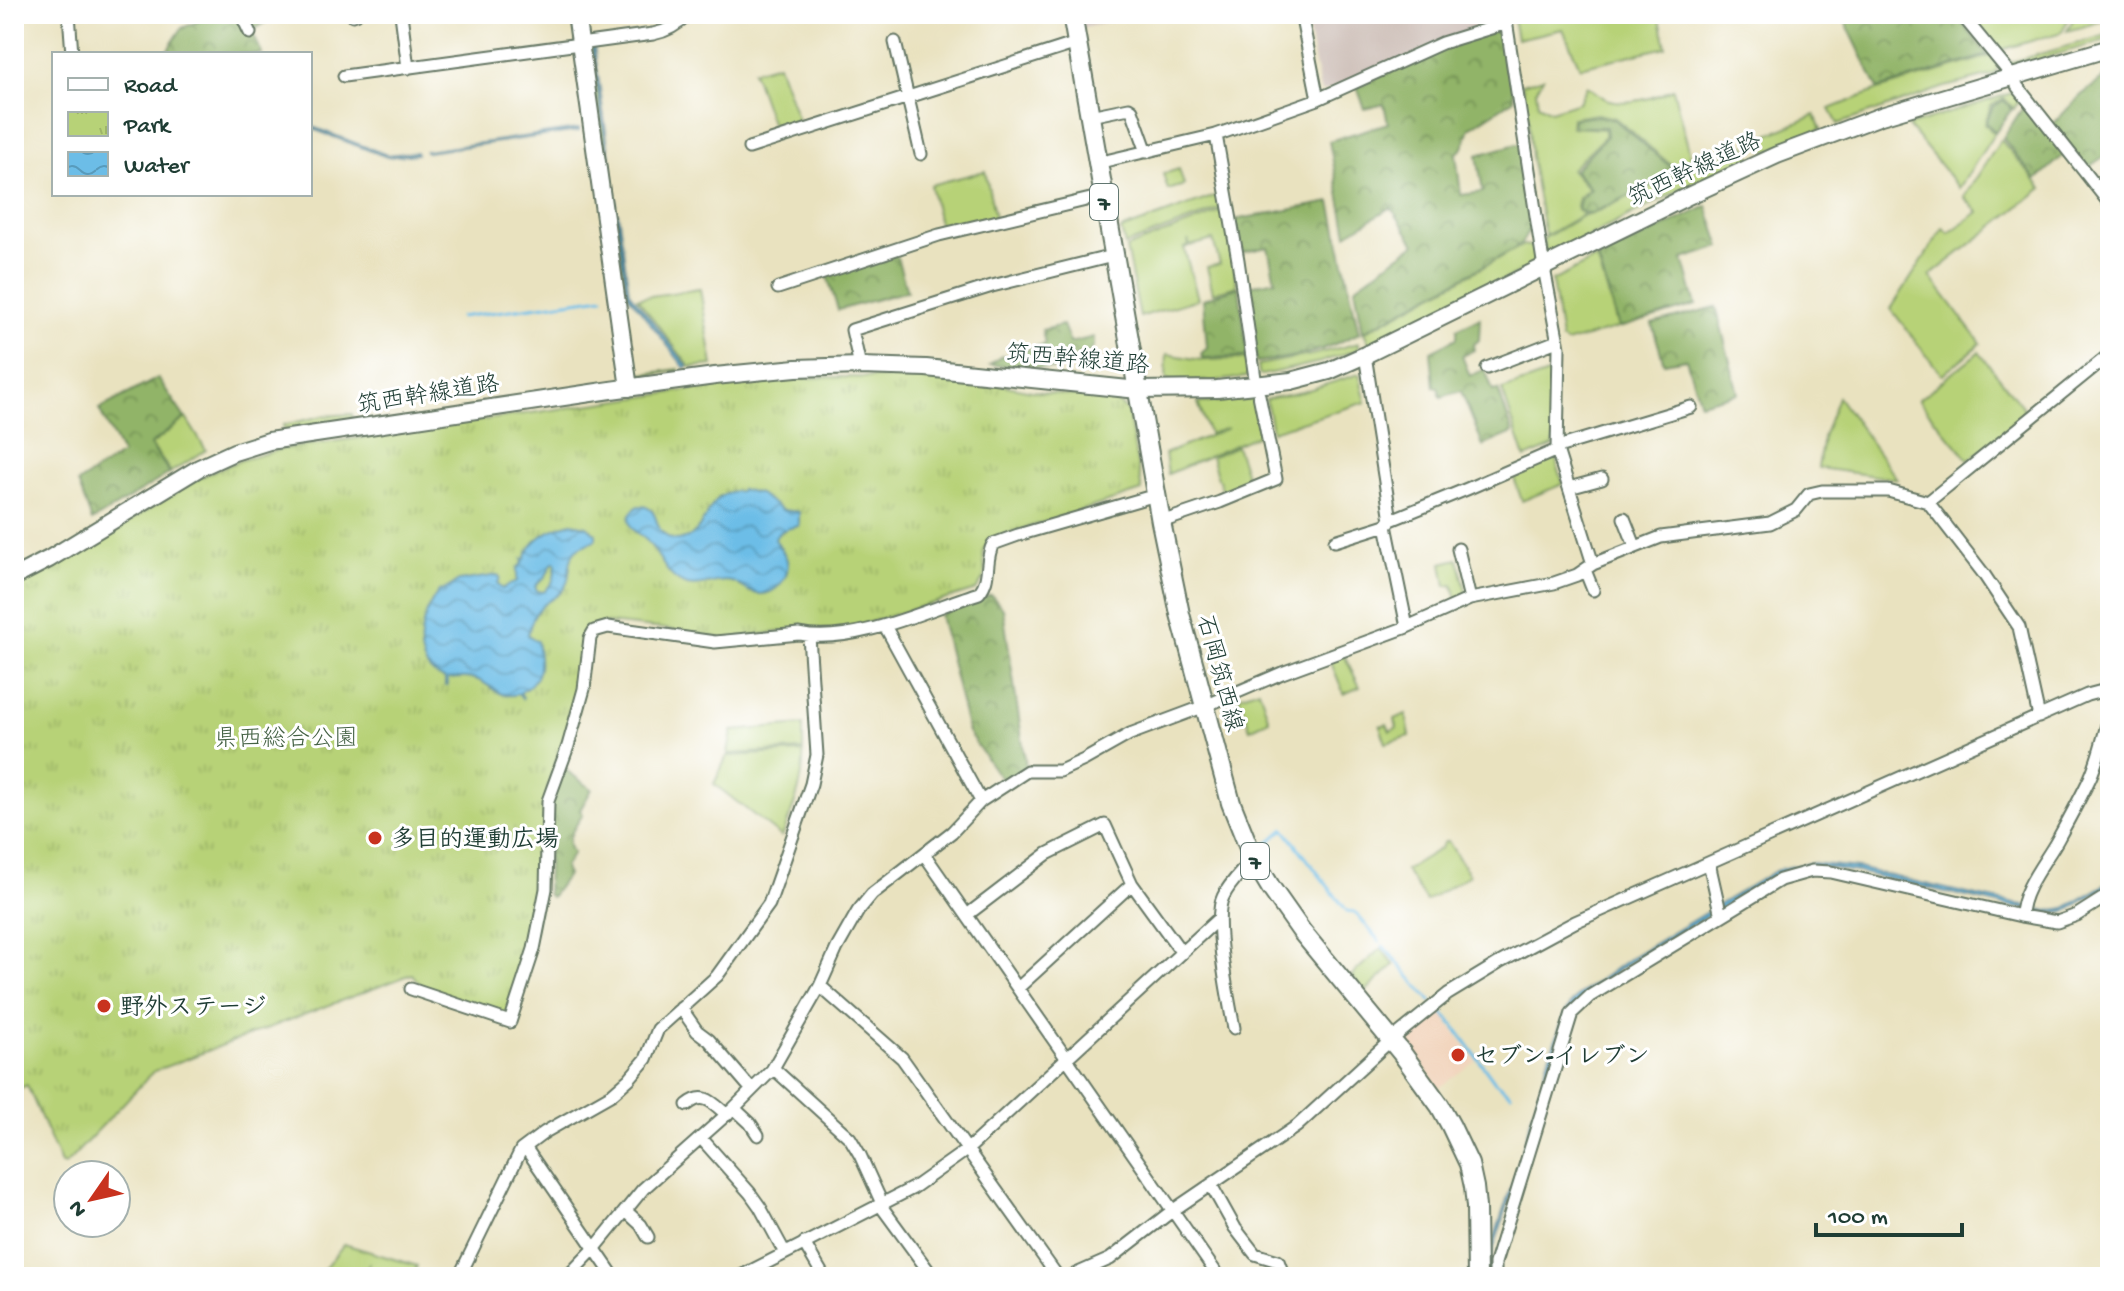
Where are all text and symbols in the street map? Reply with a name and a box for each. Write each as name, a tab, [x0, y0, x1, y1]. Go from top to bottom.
legend	[52, 52, 312, 196]
text: Road	[124, 73, 178, 102]
text: Park	[123, 113, 172, 142]
street label: 筑西幹線道路	[1624, 127, 1767, 215]
text: Water	[124, 153, 191, 182]
road number: 7	[1090, 184, 1118, 220]
street label: 筑西幹線道路	[1005, 340, 1151, 382]
street label: 筑西幹線道路	[355, 370, 502, 422]
street label: 石岡筑西線	[1188, 612, 1248, 736]
park label: 県西総合公園	[214, 725, 358, 755]
place label: 多目的運動広場	[391, 826, 559, 856]
marker: 多目的運動広場	[366, 829, 384, 847]
road number: 7	[1241, 843, 1269, 879]
place label: 野外ステージ	[120, 994, 266, 1024]
marker: 野外ステージ	[95, 997, 113, 1015]
place label: セブン-イレブン	[1474, 1044, 1650, 1073]
marker: セブン-イレブン	[1449, 1046, 1467, 1064]
north arrow	[52, 1159, 132, 1239]
scale bar	[1816, 1187, 1962, 1237]
text: N	[64, 1195, 94, 1221]
text: 100 m	[1827, 1204, 1888, 1233]

